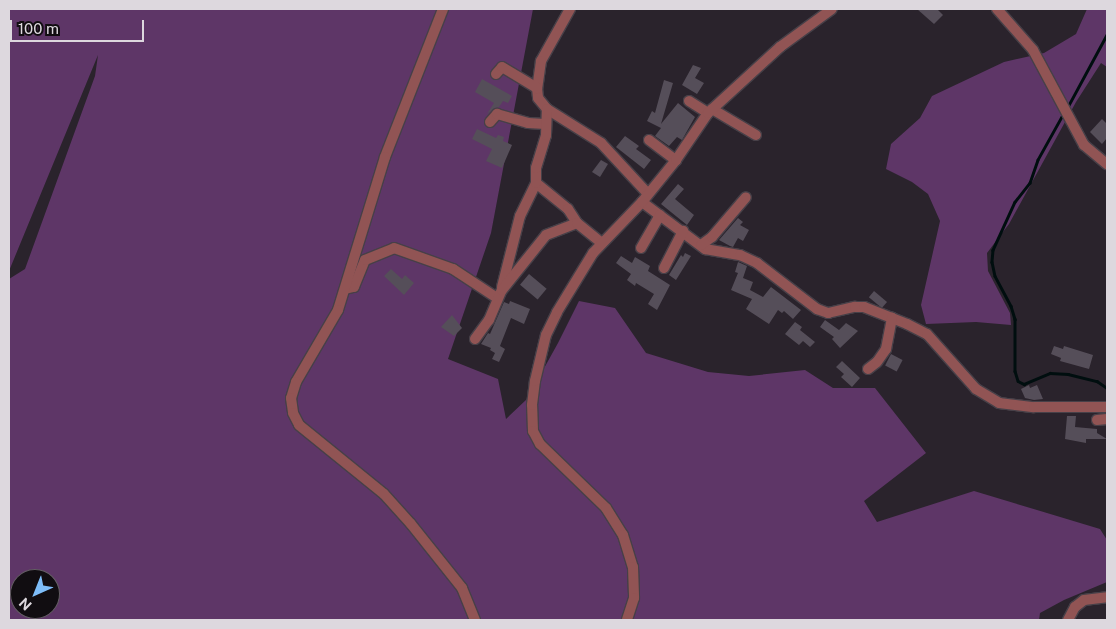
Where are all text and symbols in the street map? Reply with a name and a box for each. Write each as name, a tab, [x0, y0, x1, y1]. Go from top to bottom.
scale bar	[12, 10, 146, 42]
text: 100 m	[18, 20, 59, 37]
north arrow	[10, 569, 60, 619]
text: N	[16, 595, 35, 614]

